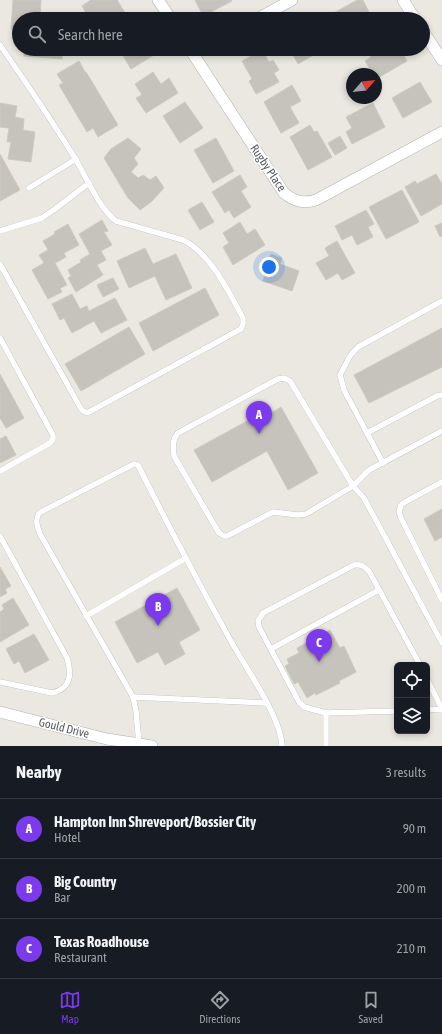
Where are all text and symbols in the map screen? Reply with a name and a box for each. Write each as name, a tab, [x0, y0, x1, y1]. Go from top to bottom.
search box	[12, 12, 430, 56]
icon: search	[26, 23, 48, 45]
text: Search here	[58, 26, 123, 43]
north arrow	[346, 68, 382, 104]
street label: Rugby Place	[247, 142, 289, 194]
your location	[259, 257, 279, 277]
pin: A	[246, 401, 272, 434]
pin: B	[145, 593, 171, 626]
pin: C	[306, 629, 332, 662]
map controls	[394, 662, 430, 734]
button: locate	[394, 662, 430, 698]
button: layers	[394, 698, 430, 734]
street label: Gould Drive	[37, 715, 91, 741]
text: Nearby	[16, 762, 62, 782]
text: 3 results	[386, 765, 426, 780]
text: Hampton Inn Shreveport/Bossier City	[54, 813, 256, 830]
text: A	[26, 821, 32, 836]
text: 90 m	[403, 821, 426, 836]
text: Hotel	[54, 830, 81, 845]
text: Big Country	[54, 873, 116, 890]
text: B	[26, 881, 32, 896]
text: 200 m	[397, 881, 426, 896]
text: Bar	[54, 890, 70, 905]
text: Texas Roadhouse	[54, 933, 149, 950]
text: C	[26, 941, 32, 956]
text: 210 m	[397, 941, 426, 956]
text: Restaurant	[54, 950, 107, 965]
tab: Map	[59, 989, 81, 1025]
tab: Directions	[199, 989, 240, 1025]
tab: Saved	[359, 989, 383, 1025]

